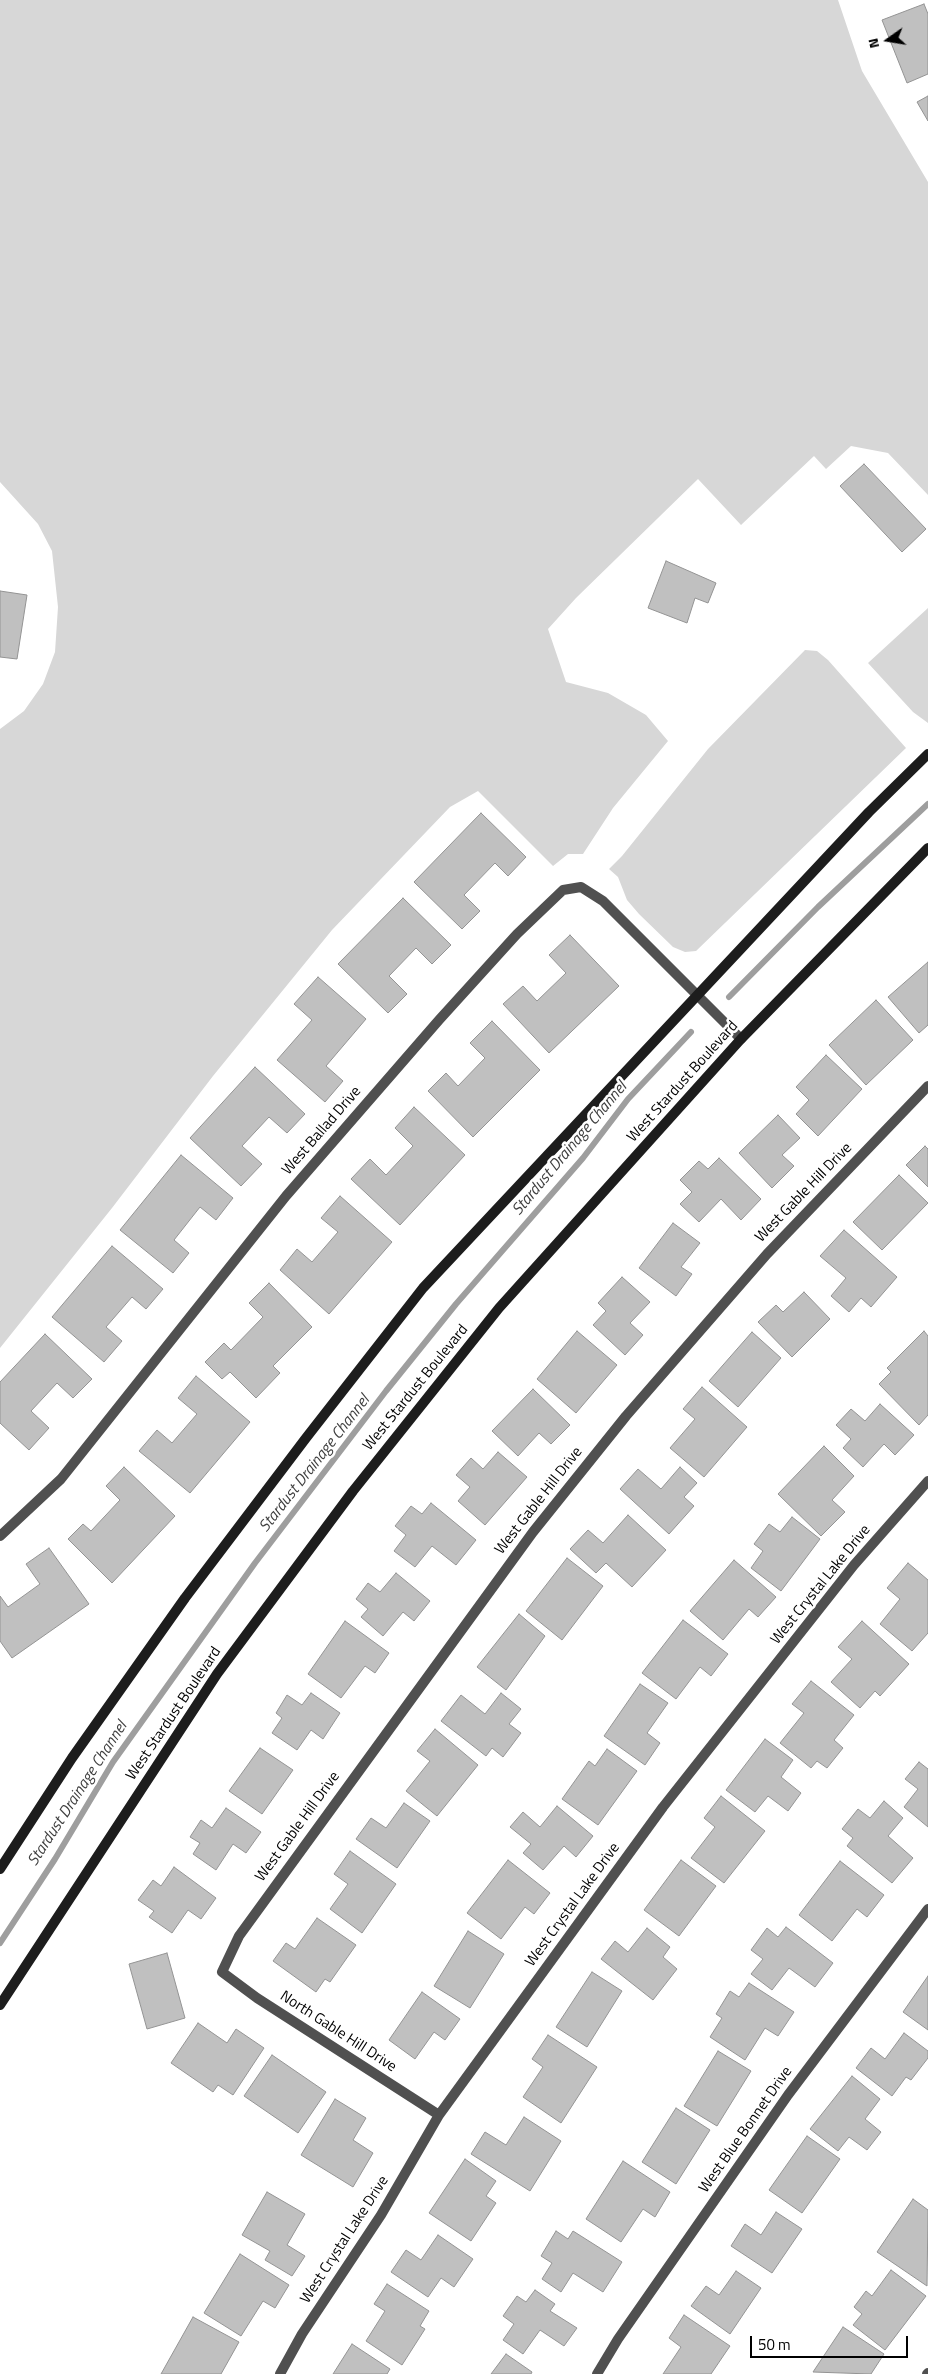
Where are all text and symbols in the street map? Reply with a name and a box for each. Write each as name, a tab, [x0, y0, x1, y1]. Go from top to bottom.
north arrow	[863, 15, 913, 65]
text: N	[862, 36, 884, 51]
street label: West Stardust Boulevard	[624, 1018, 742, 1146]
water label: Stardust Drainage Channel	[509, 1078, 631, 1220]
street label: West Ballad Drive	[279, 1083, 365, 1179]
street label: West Gable Hill Drive	[752, 1139, 856, 1247]
street label: West Stardust Boulevard	[360, 1321, 472, 1455]
water label: Stardust Drainage Channel	[256, 1392, 374, 1536]
street label: West Gable Hill Drive	[491, 1444, 587, 1558]
street label: West Crystal Lake Drive	[767, 1522, 875, 1648]
street label: West Stardust Boulevard	[123, 1644, 225, 1784]
water label: Stardust Drainage Channel	[24, 1718, 132, 1870]
street label: West Gable Hill Drive	[252, 1769, 344, 1885]
street label: West Crystal Lake Drive	[522, 1840, 624, 1970]
street label: North Gable Hill Drive	[276, 1988, 400, 2076]
street label: West Blue Bonnet Drive	[696, 2063, 796, 2197]
street label: West Crystal Lake Drive	[297, 2173, 393, 2307]
scale bar	[753, 2326, 910, 2358]
text: 50 m	[758, 2333, 791, 2356]

